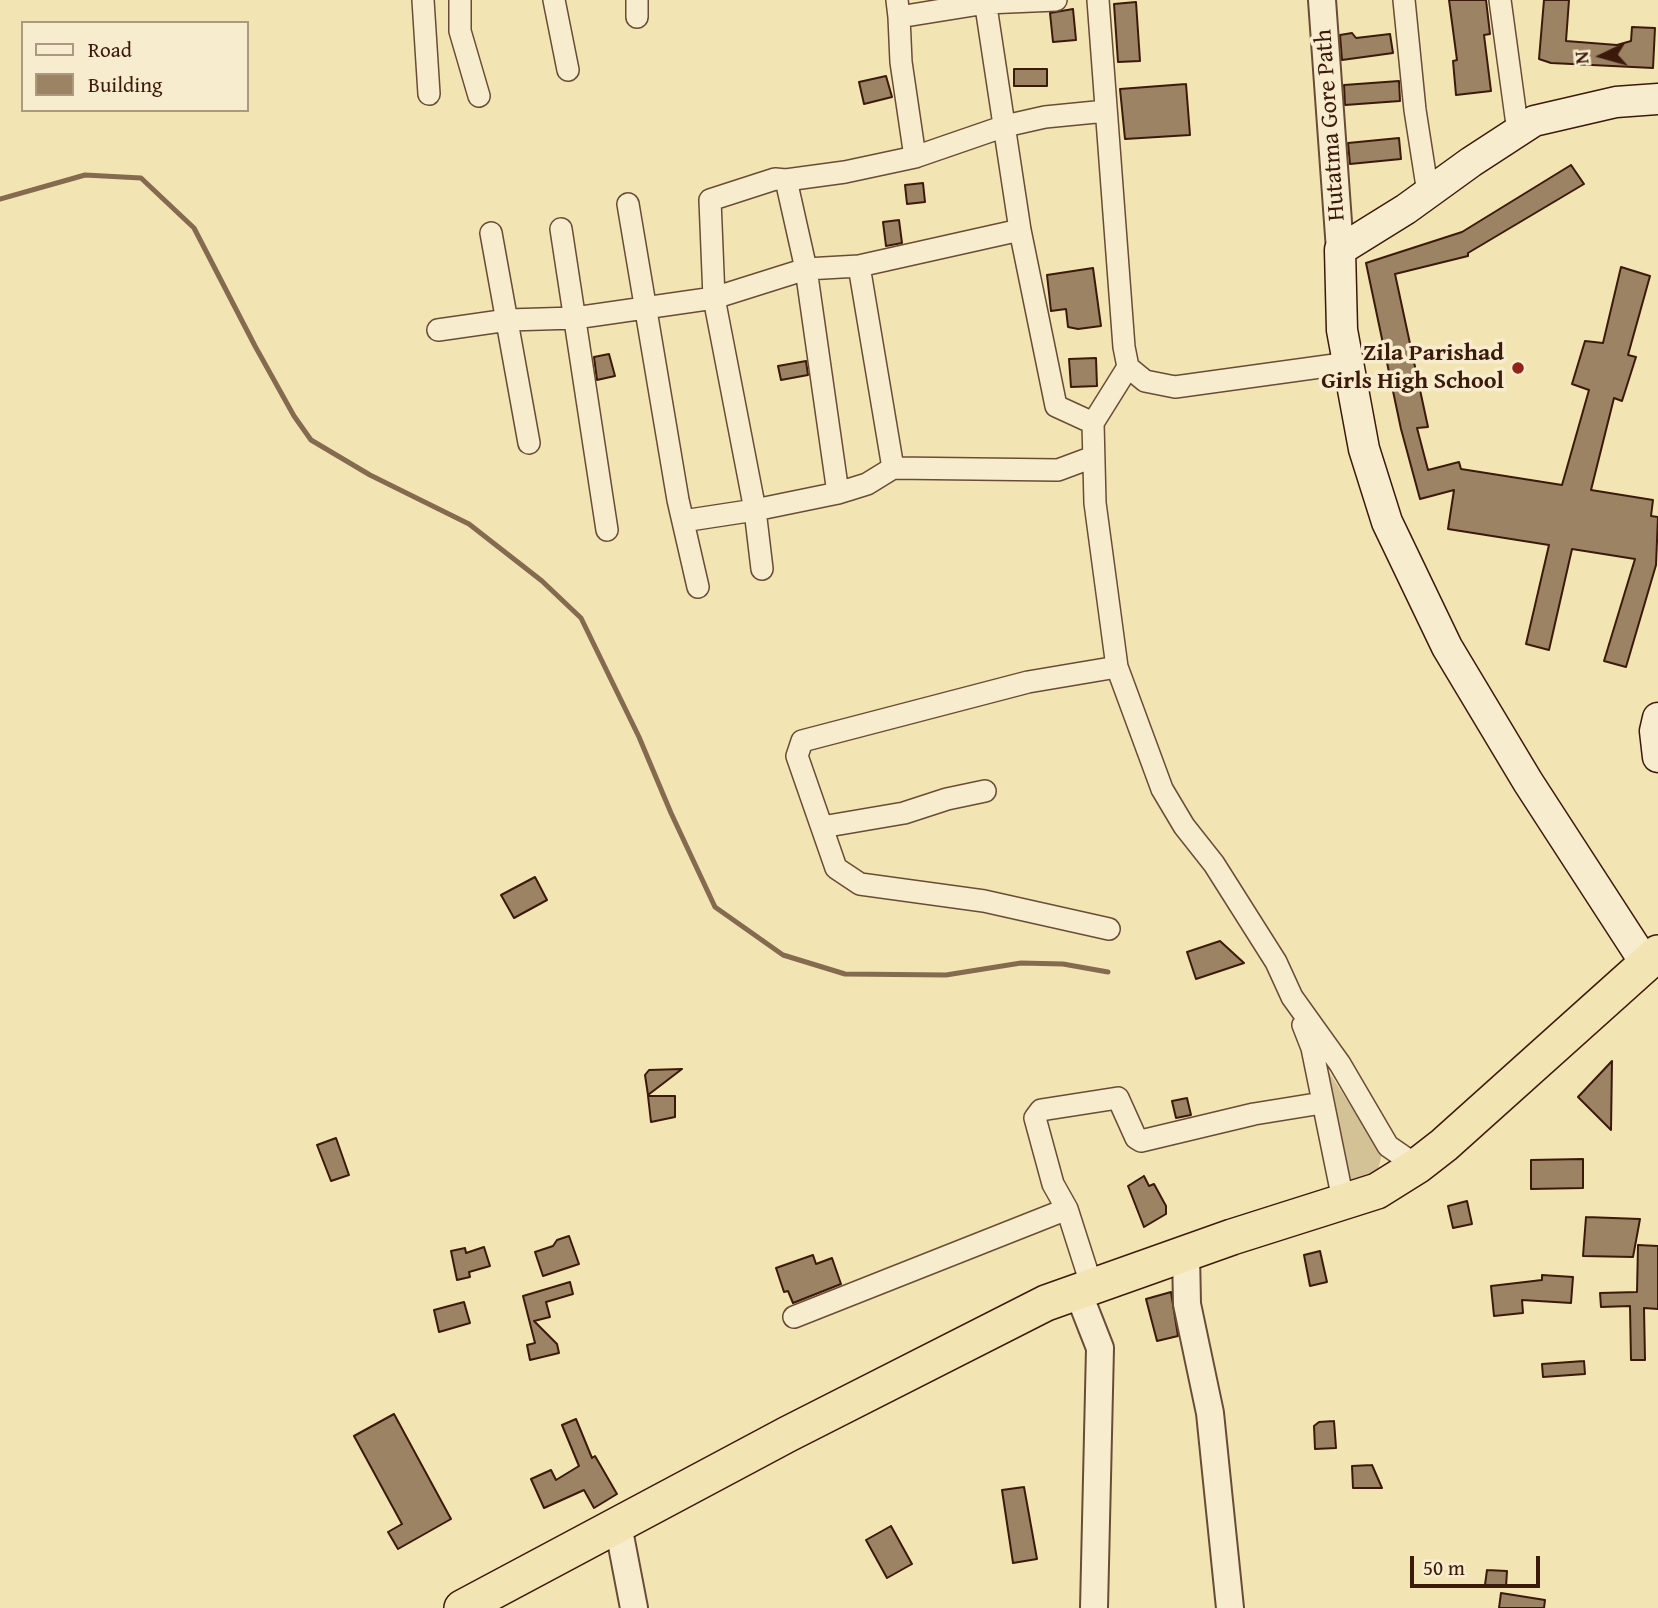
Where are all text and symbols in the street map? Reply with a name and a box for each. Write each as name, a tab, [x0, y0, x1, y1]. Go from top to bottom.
legend	[21, 21, 248, 112]
north arrow	[1567, 21, 1637, 91]
street label: Hutatma Gore Path	[1310, 28, 1352, 222]
text: Road	[88, 34, 132, 65]
text: N	[1567, 50, 1596, 65]
text: Building	[88, 69, 162, 100]
place label: Zila Parishad Girls High School	[1321, 340, 1504, 396]
marker: Zila Parishad Girls High School	[1510, 360, 1526, 376]
scale bar	[1413, 1542, 1542, 1586]
text: 50 m	[1423, 1552, 1465, 1583]

